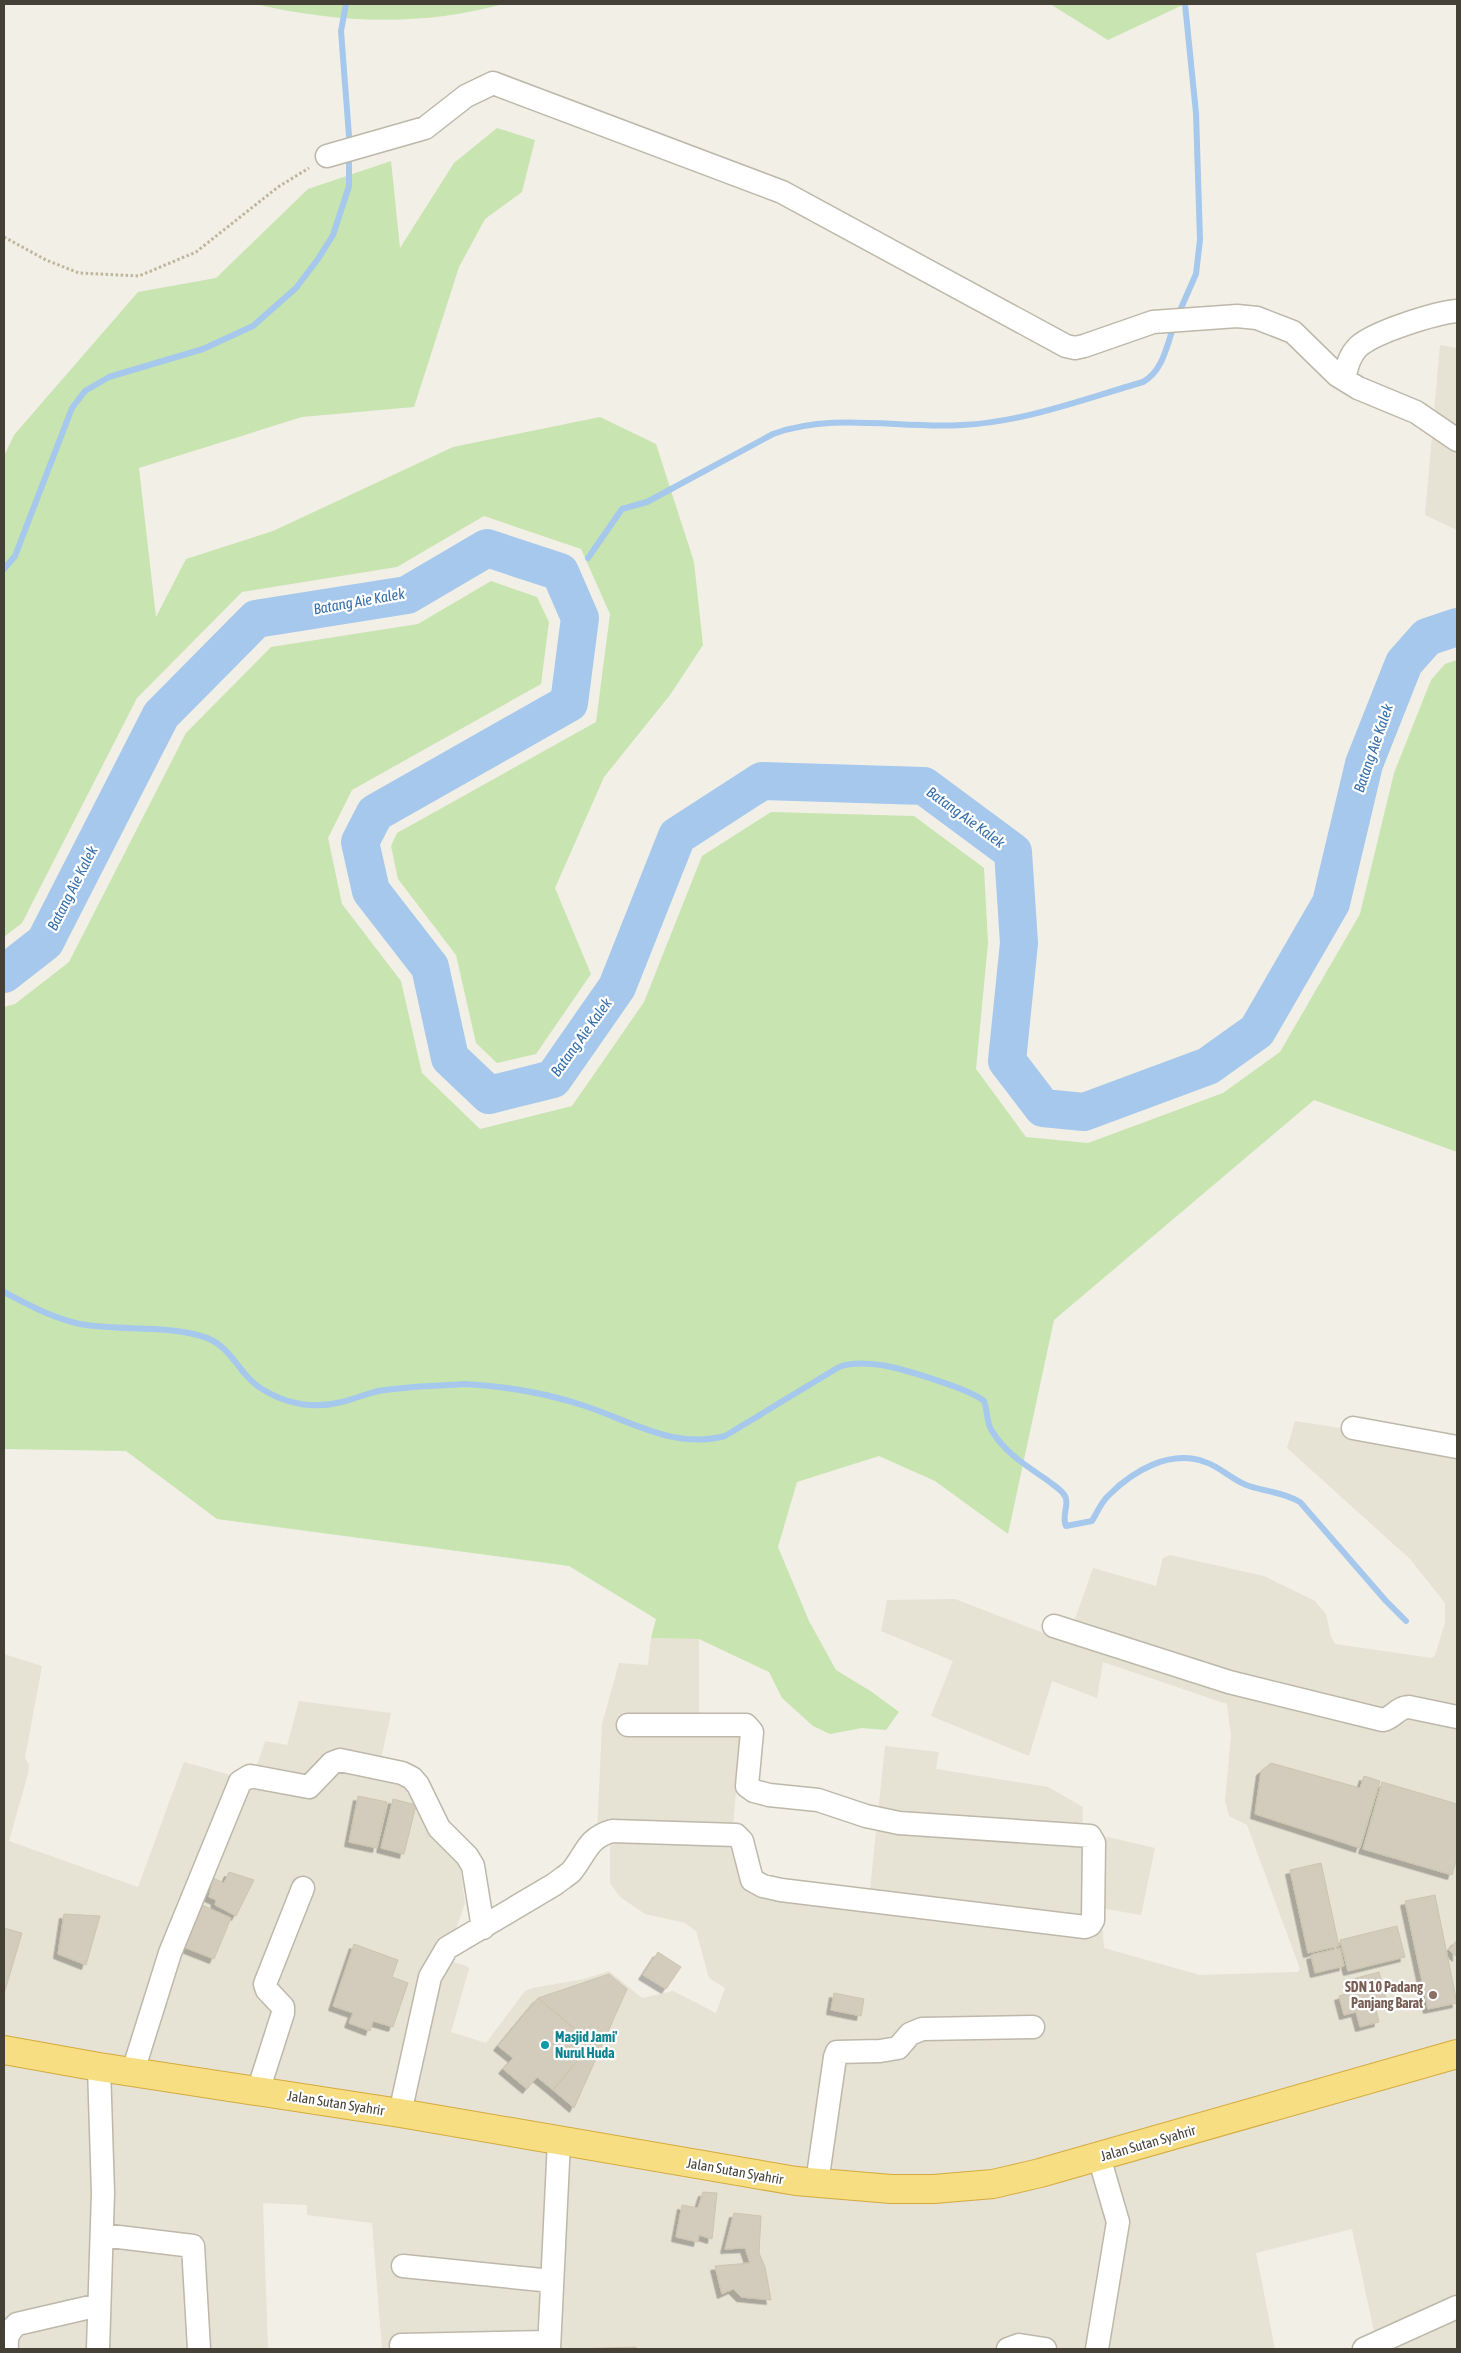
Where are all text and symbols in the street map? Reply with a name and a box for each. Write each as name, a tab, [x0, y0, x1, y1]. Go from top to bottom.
water label: Batang Aie Kalek	[312, 585, 406, 617]
water label: Batang Aie Kalek	[1350, 701, 1396, 794]
water label: Batang Aie Kalek	[924, 783, 1009, 851]
water label: Batang Aie Kalek	[43, 843, 101, 933]
water label: Batang Aie Kalek	[547, 994, 615, 1079]
place label: SDN 10 Padang Panjang Barat	[1345, 1979, 1424, 2011]
marker: SDN 10 Padang Panjang Barat	[1427, 1989, 1439, 2001]
place label: Masjid Jami' Nurul Huda	[555, 2029, 618, 2061]
marker: Masjid Jami' Nurul Huda	[539, 2039, 551, 2051]
street label: Jalan Sutan Syahrir	[286, 2087, 386, 2119]
street label: Jalan Sutan Syahrir	[1099, 2122, 1198, 2164]
street label: Jalan Sutan Syahrir	[685, 2155, 785, 2188]

